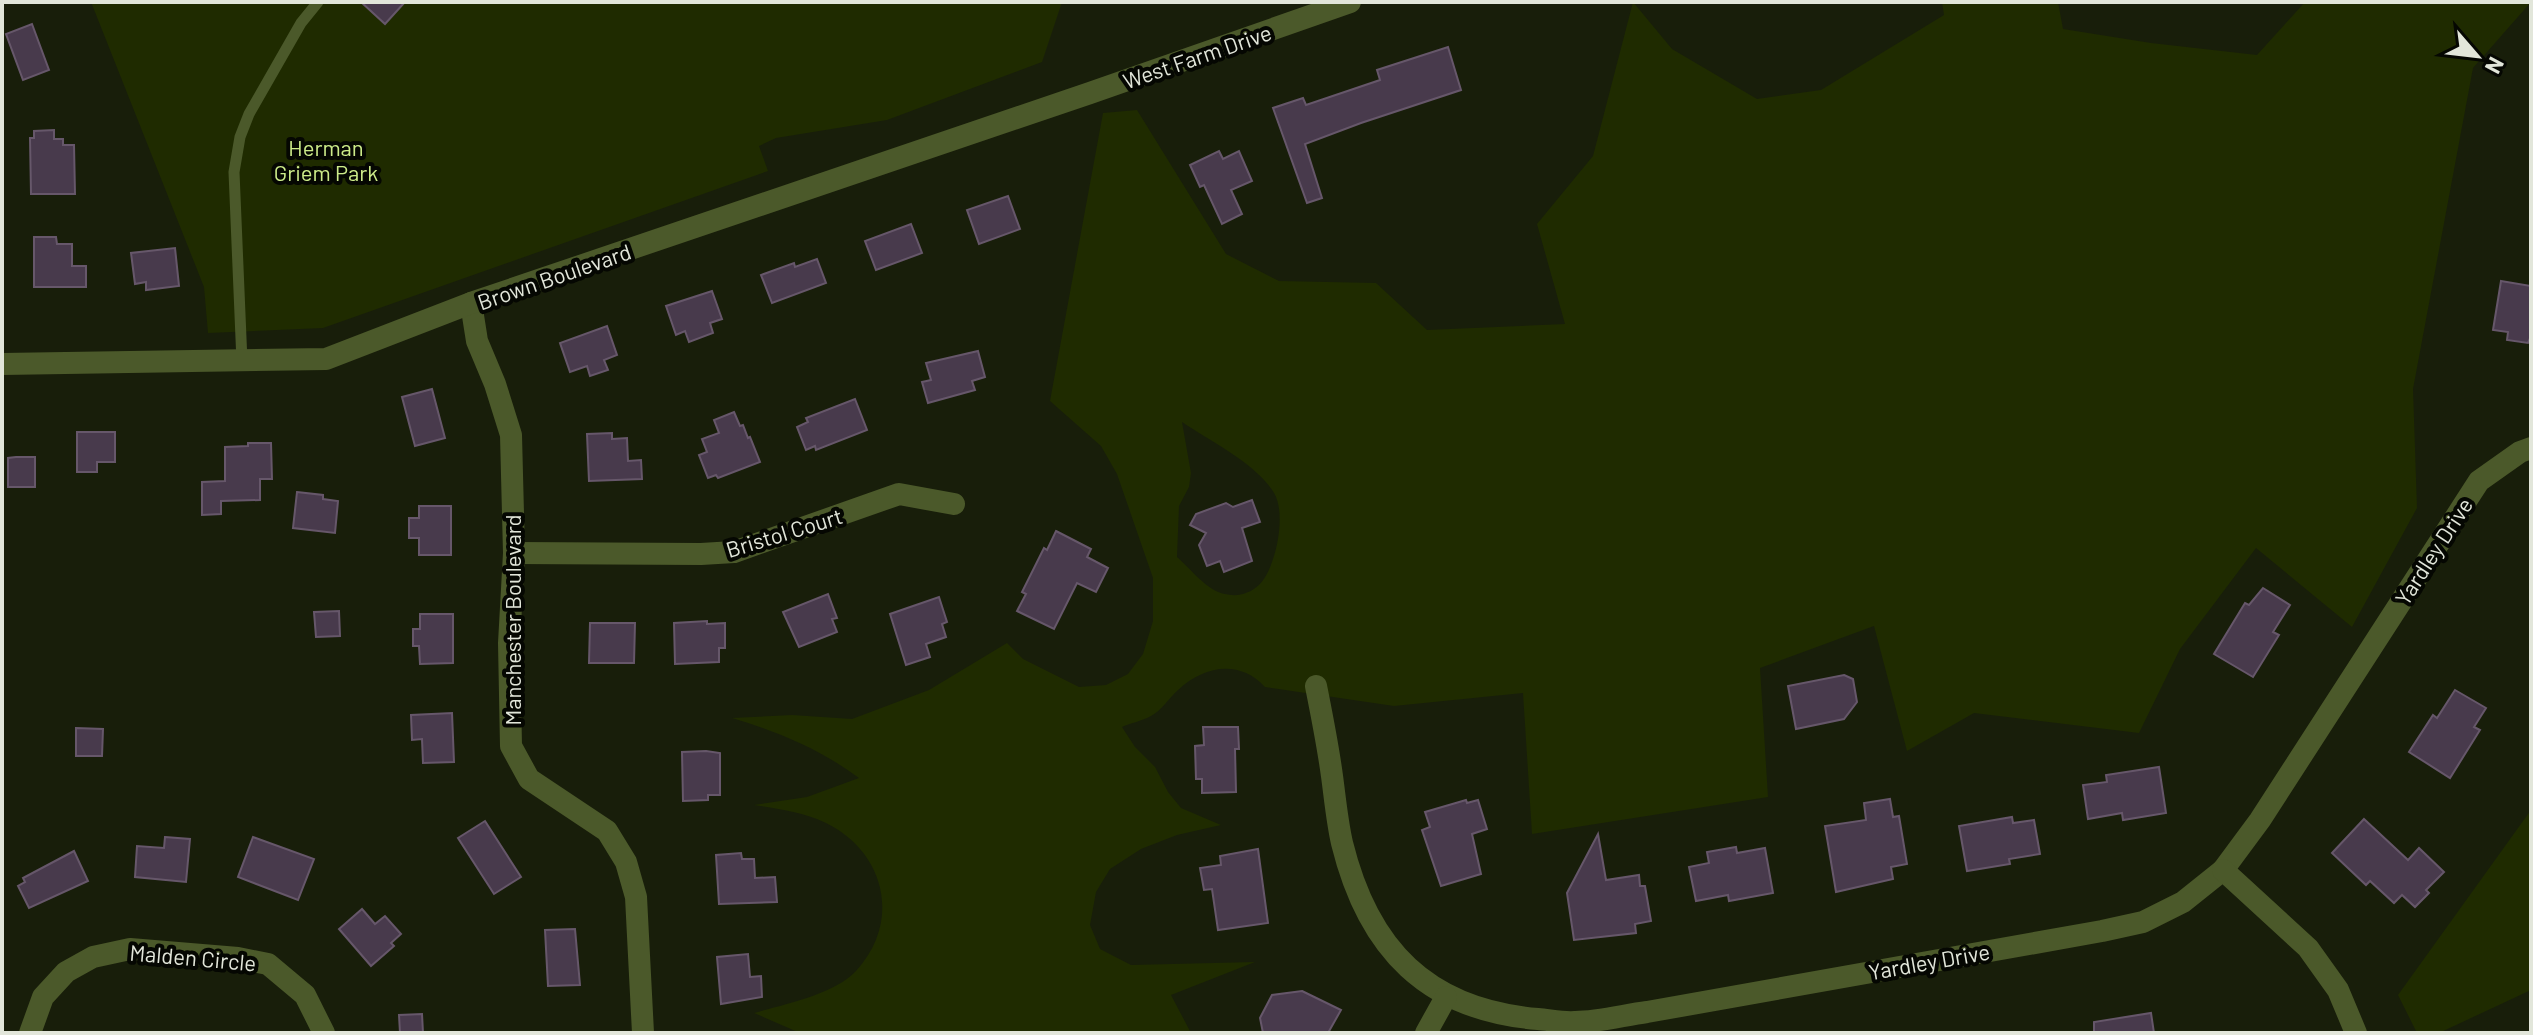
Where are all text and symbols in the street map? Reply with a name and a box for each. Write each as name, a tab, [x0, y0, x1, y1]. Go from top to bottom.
north arrow	[2437, 16, 2517, 96]
street label: West Farm Drive	[1119, 18, 1275, 94]
text: N	[2481, 53, 2510, 78]
park label: Herman Griem Park	[274, 134, 378, 185]
street label: Brown Boulevard	[474, 238, 634, 314]
street label: Yardley Drive	[2389, 492, 2477, 610]
street label: Bristol Court	[723, 502, 845, 562]
street label: Manchester Boulevard	[499, 514, 525, 726]
street label: Yardley Drive	[1866, 938, 1992, 984]
street label: Malden Circle	[129, 939, 257, 975]

